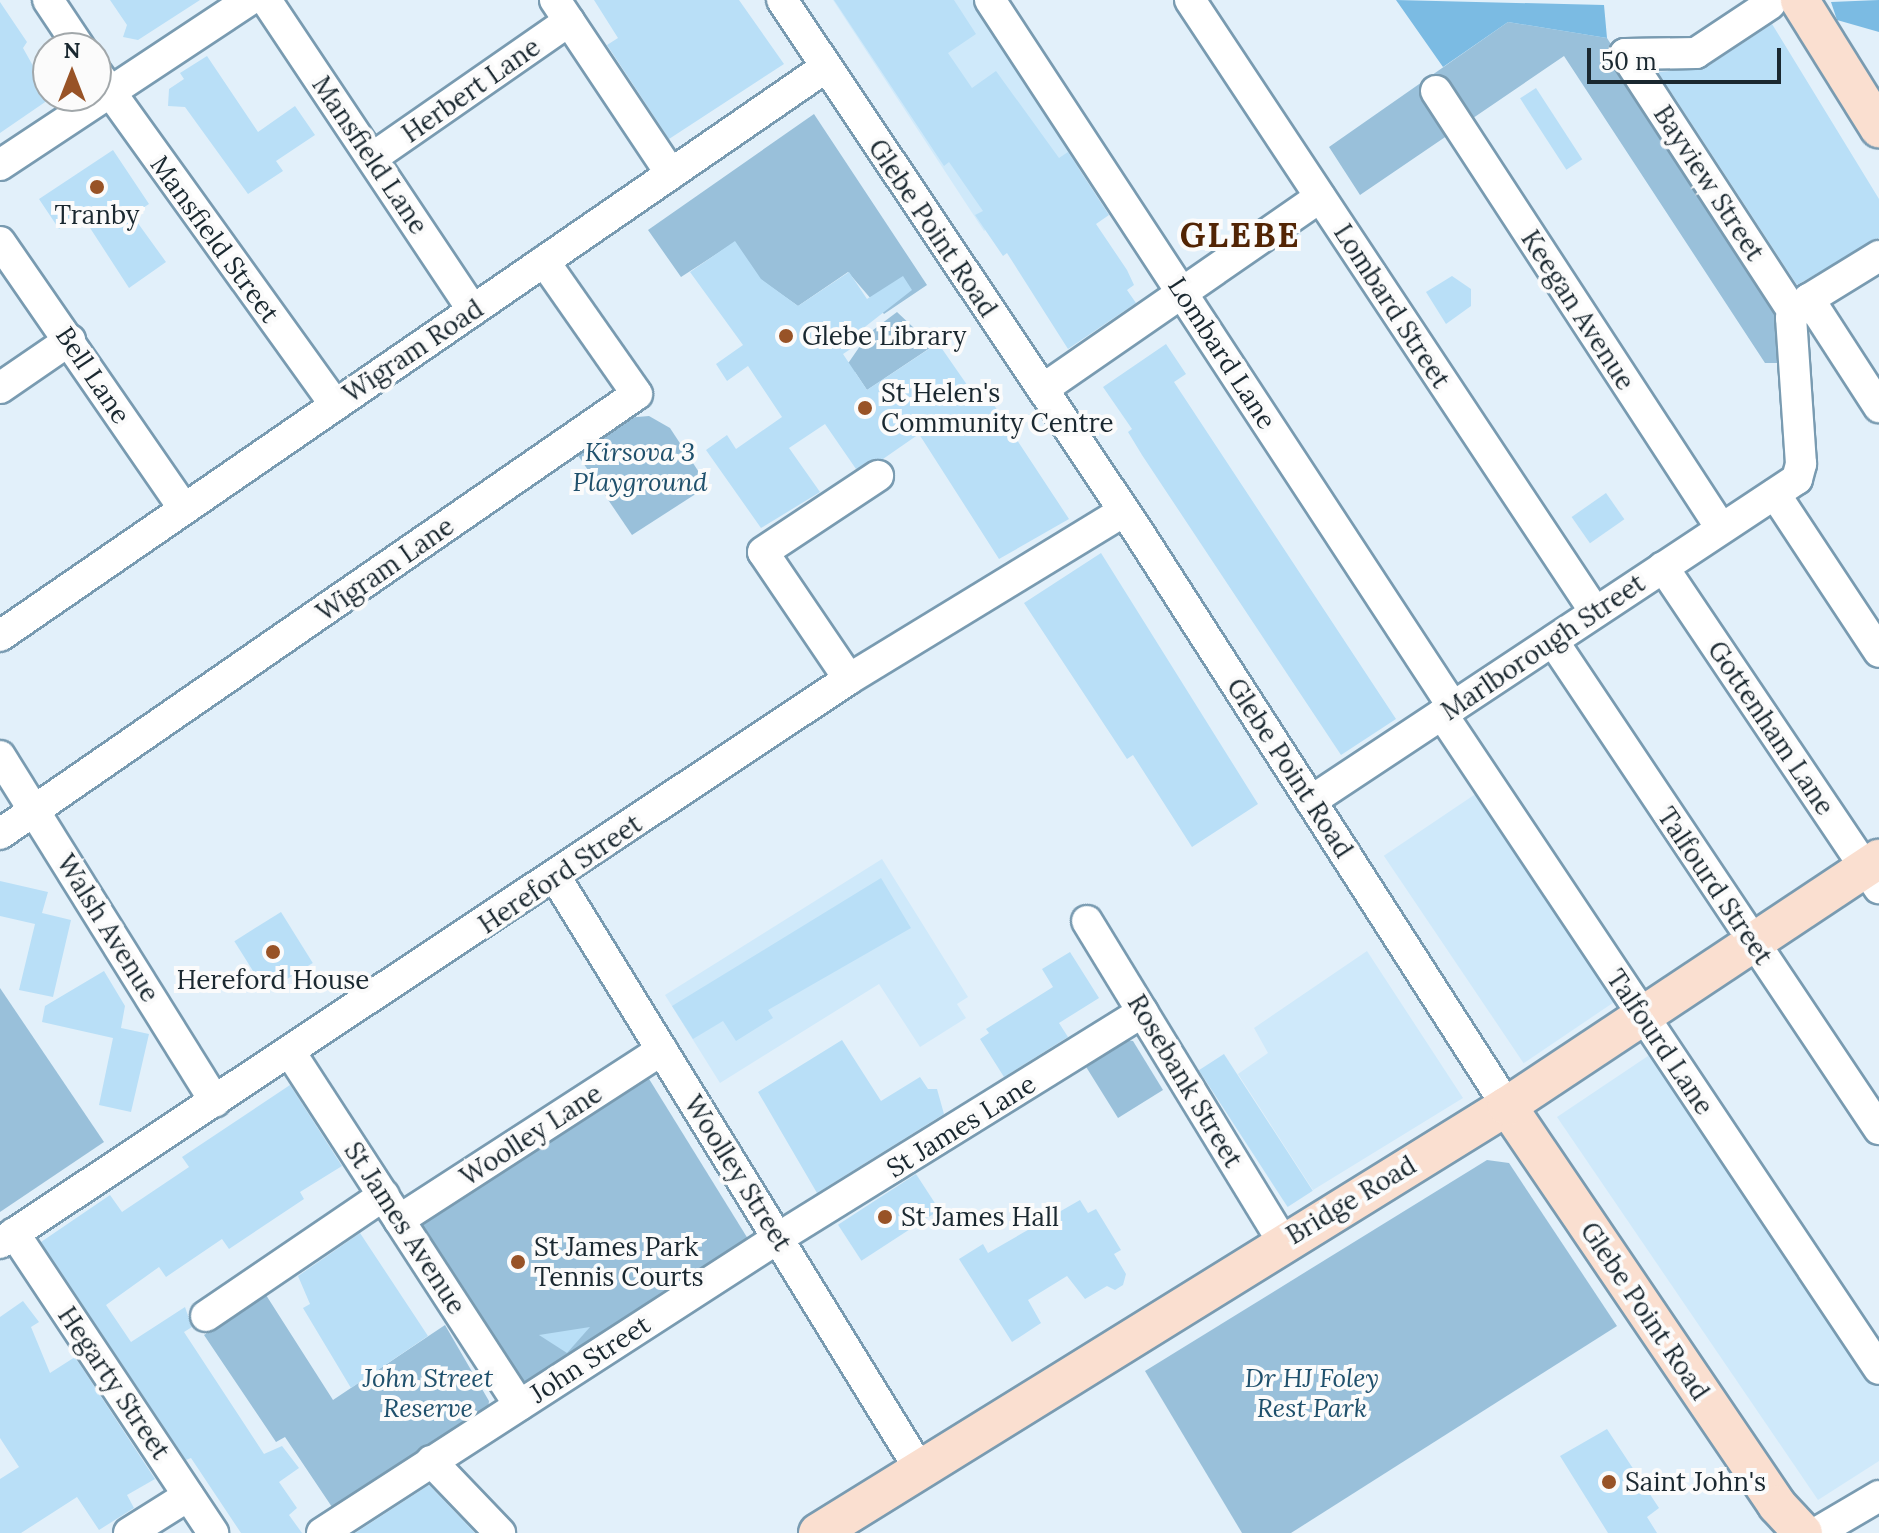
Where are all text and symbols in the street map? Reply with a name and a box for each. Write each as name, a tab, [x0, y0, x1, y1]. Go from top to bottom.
street label: Herbert Lane	[396, 31, 546, 149]
north arrow	[32, 32, 112, 112]
scale bar	[1591, 32, 1785, 82]
text: N	[63, 36, 81, 64]
text: 50 m	[1601, 46, 1657, 77]
street label: Mansfield Lane	[306, 70, 434, 240]
street label: Bayview Street	[1647, 100, 1771, 266]
street label: Glebe Point Road	[862, 133, 1004, 323]
street label: Mansfield Street	[144, 150, 286, 328]
marker: Tranby	[88, 178, 106, 196]
place label: Tranby	[54, 199, 140, 231]
district label: GLEBE	[1180, 215, 1300, 255]
street label: Lombard Street	[1327, 218, 1457, 394]
street label: Keegan Avenue	[1515, 224, 1641, 396]
street label: Lombard Lane	[1161, 271, 1283, 435]
street label: Wigram Road	[337, 293, 489, 409]
place label: Glebe Library	[802, 320, 966, 352]
street label: Bell Lane	[49, 321, 137, 429]
marker: Glebe Library	[777, 327, 795, 345]
place label: St Helen's Community Centre	[881, 377, 1114, 438]
marker: St Helen's Community Centre	[856, 399, 874, 417]
park label: Kirsova 3 Playground	[573, 436, 707, 498]
street label: Wigram Lane	[310, 510, 460, 628]
street label: Marlborough Street	[1435, 567, 1651, 727]
street label: Gottenham Lane	[1701, 635, 1841, 821]
street label: Glebe Point Road	[1220, 672, 1360, 864]
street label: Talfourd Street	[1651, 801, 1779, 971]
street label: Hereford Street	[473, 808, 647, 940]
street label: Walsh Avenue	[50, 848, 166, 1008]
marker: Hereford House	[264, 943, 282, 961]
place label: Hereford House	[177, 964, 369, 996]
street label: Talfourd Lane	[1600, 964, 1720, 1120]
street label: Rosebank Street	[1121, 989, 1249, 1173]
street label: St James Lane	[881, 1068, 1041, 1184]
street label: Woolley Lane	[454, 1078, 608, 1192]
street label: Woolley Street	[678, 1089, 798, 1257]
street label: St James Avenue	[338, 1136, 472, 1320]
street label: Bridge Road	[1281, 1149, 1421, 1251]
place label: St James Hall	[901, 1201, 1059, 1233]
marker: St James Hall	[876, 1208, 894, 1226]
street label: Glebe Point Road	[1574, 1216, 1716, 1406]
place label: St James Park Tennis Courts	[534, 1231, 704, 1292]
marker: St James Park Tennis Courts	[509, 1253, 527, 1271]
street label: Hegarty Street	[51, 1301, 177, 1465]
street label: John Street	[524, 1309, 656, 1409]
park label: John Street Reserve	[363, 1362, 493, 1424]
park label: Dr HJ Foley Rest Park	[1245, 1362, 1379, 1424]
place label: Saint John's	[1625, 1466, 1766, 1498]
marker: Saint John's	[1600, 1473, 1618, 1491]

